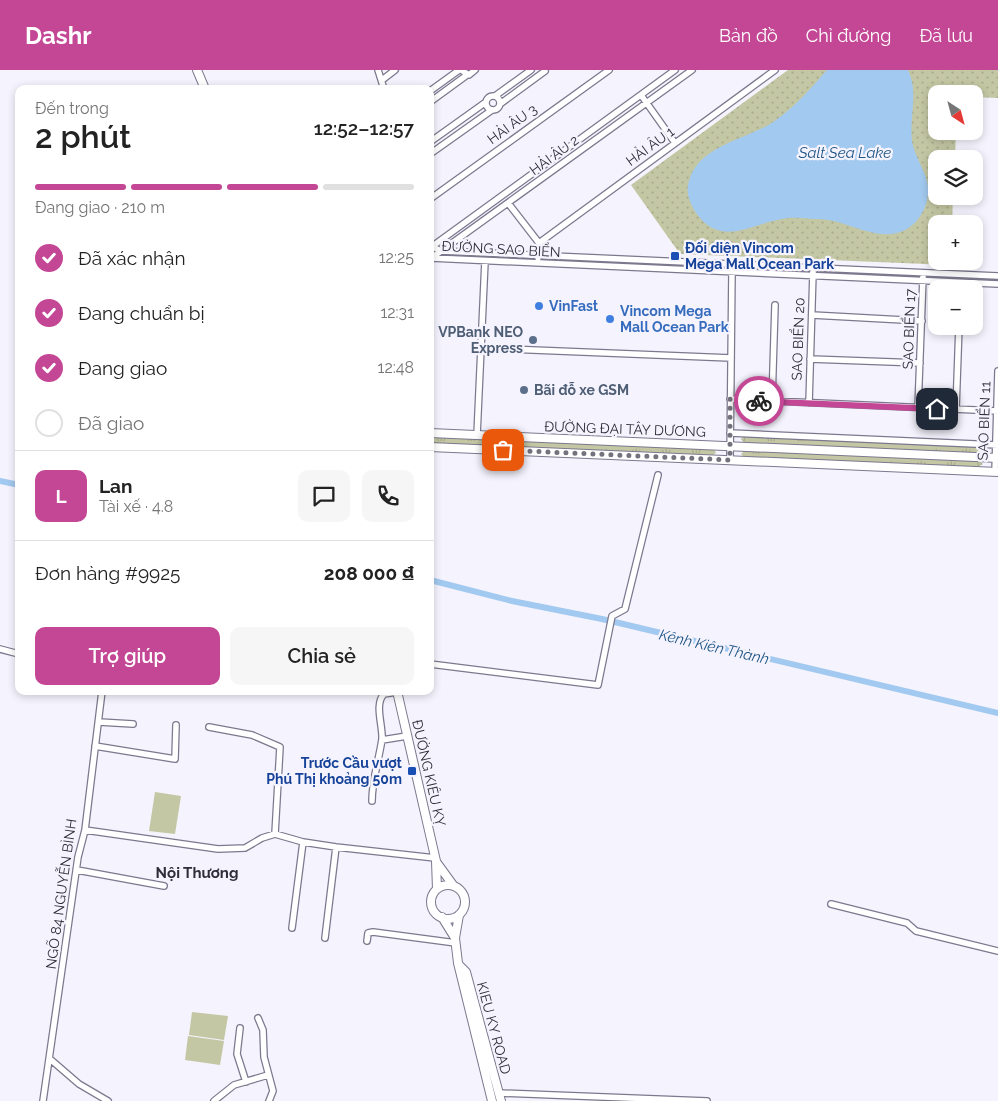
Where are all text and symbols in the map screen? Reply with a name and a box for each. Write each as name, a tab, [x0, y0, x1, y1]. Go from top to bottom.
text: Dashr	[25, 21, 91, 50]
text: Bản đồ	[719, 25, 778, 46]
text: Chỉ đường	[806, 25, 891, 46]
text: Đã lưu	[919, 25, 973, 46]
north arrow	[928, 85, 982, 140]
map controls	[928, 85, 983, 335]
text: Đến trong	[35, 99, 109, 118]
street label: HẢI ÂU 3	[484, 100, 540, 147]
text: 12:52–12:57	[314, 117, 414, 139]
text: 2 phút	[35, 118, 131, 155]
street label: HẢI ÂU 1	[622, 122, 677, 169]
street label: HẢI ÂU 2	[526, 131, 582, 178]
water label: Salt Sea Lake	[798, 144, 891, 162]
button: layers	[928, 150, 983, 205]
text: Đang giao · 210 m	[35, 198, 165, 217]
button: +	[928, 215, 983, 270]
street label: ĐƯỜNG SAO BIỂN	[441, 236, 561, 260]
place label: Đối diện Vincom Mega Mall Ocean Park	[685, 240, 834, 272]
icon: check	[35, 244, 63, 272]
text: Đã xác nhận	[78, 247, 186, 269]
text: 12:25	[379, 248, 414, 267]
marker: Đối diện Vincom Mega Mall Ocean Park	[669, 250, 681, 262]
button: −	[928, 280, 983, 335]
street label: SAO BIỂN 17	[898, 288, 918, 370]
street label: SAO BIỂN 20	[787, 297, 807, 381]
place label: VinFast	[549, 298, 599, 314]
icon: check	[35, 299, 63, 327]
marker: VinFast	[533, 300, 545, 312]
text: Đang chuẩn bị	[78, 302, 205, 324]
text: 12:31	[380, 303, 414, 322]
place label: Vincom Mega Mall Ocean Park	[620, 303, 729, 335]
marker: Vincom Mega Mall Ocean Park	[604, 313, 616, 325]
place label: VPBank NEO Express	[438, 324, 523, 356]
marker: VPBank NEO Express	[527, 334, 539, 346]
icon: check	[35, 354, 63, 382]
text: Đang giao	[78, 357, 167, 379]
text: 12:48	[378, 358, 414, 377]
courier	[734, 376, 784, 426]
street label: SAO BIỂN 11	[973, 381, 993, 461]
place label: Bãi đỗ xe GSM	[534, 382, 629, 398]
marker: Bãi đỗ xe GSM	[518, 384, 530, 396]
icon: bike	[745, 387, 773, 415]
pin	[916, 388, 958, 430]
icon: home	[923, 395, 951, 423]
text: Đã giao	[78, 412, 144, 434]
street label: ĐƯỜNG ĐẠI TÂY DƯƠNG	[544, 417, 706, 440]
pin	[482, 429, 524, 471]
icon: bag	[489, 436, 517, 464]
button: chat	[298, 470, 350, 522]
button: phone	[362, 470, 414, 522]
text: Lan	[99, 475, 132, 497]
text: L	[55, 485, 67, 507]
text: Tài xế · 4.8	[99, 497, 173, 516]
text: Đơn hàng #9925	[35, 562, 180, 584]
text: 208 000 ₫	[324, 562, 414, 584]
water label: Kênh Kiên Thành	[657, 626, 771, 668]
button: Trợ giúp	[35, 627, 220, 685]
button: Chia sẻ	[230, 627, 414, 685]
street label: ĐƯỜNG KIÊU KỴ	[409, 718, 450, 828]
place label: Trước Cầu vượt Phú Thị khoảng 50m	[266, 755, 403, 787]
marker: Trước Cầu vượt Phú Thị khoảng 50m	[406, 765, 418, 777]
street label: NGÕ 84 NGUYỄN BÌNH	[41, 817, 79, 970]
district label: Nội Thương	[156, 864, 238, 882]
street label: KIEU KY ROAD	[474, 980, 514, 1076]

